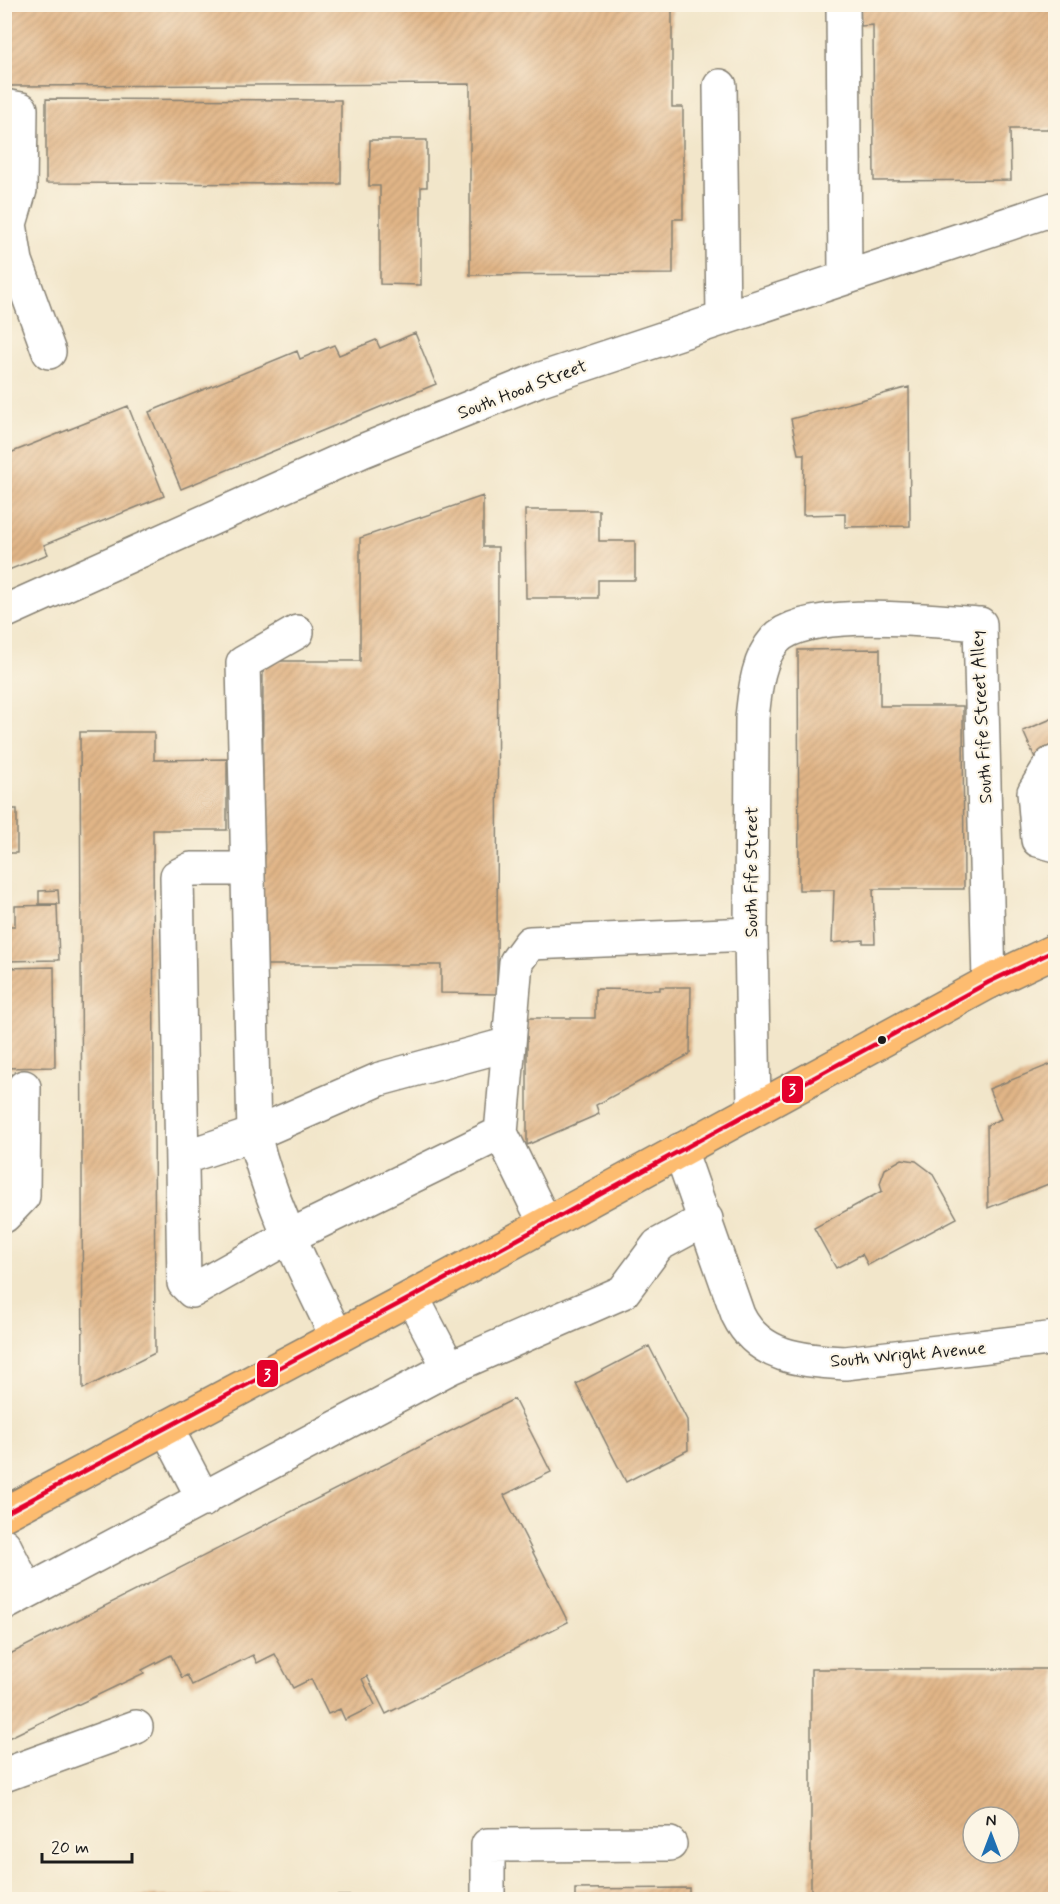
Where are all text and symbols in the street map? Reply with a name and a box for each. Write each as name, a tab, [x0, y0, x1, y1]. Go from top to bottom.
street label: South Hood Street	[454, 354, 590, 426]
street label: South Fife Street Alley	[965, 630, 999, 804]
street label: South Fife Street	[740, 807, 764, 937]
unlabelled marker	[876, 1034, 888, 1046]
line badge: 3	[781, 1075, 804, 1104]
text: 3	[788, 1080, 796, 1101]
street label: South Wright Avenue	[829, 1336, 987, 1375]
line badge: 3	[256, 1359, 279, 1388]
text: 3	[263, 1365, 271, 1386]
north arrow	[961, 1805, 1021, 1865]
text: N	[986, 1811, 996, 1832]
scale bar	[42, 1826, 132, 1864]
text: 20 m	[51, 1836, 89, 1860]

